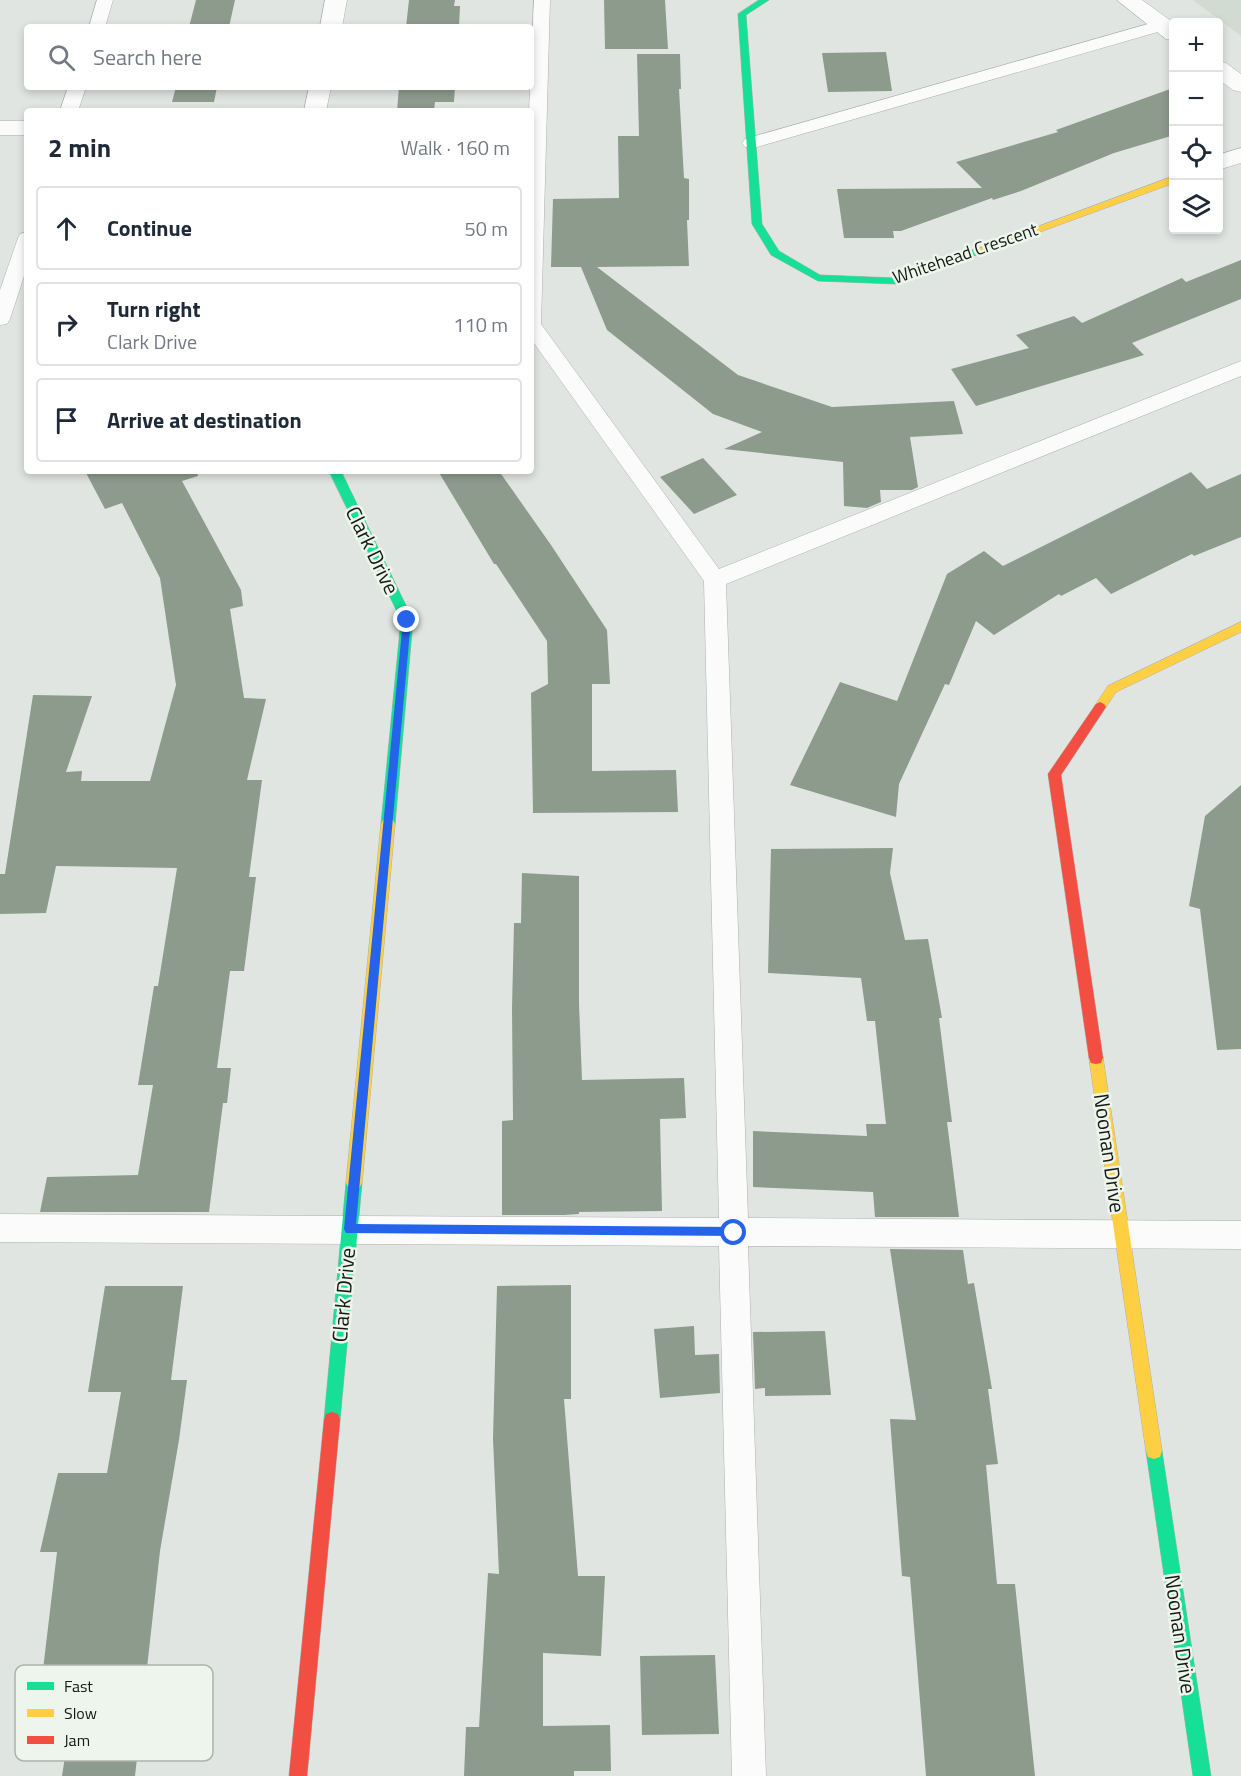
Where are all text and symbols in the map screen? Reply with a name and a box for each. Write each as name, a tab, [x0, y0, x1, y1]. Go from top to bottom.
map controls	[1169, 18, 1223, 234]
button: +	[1169, 18, 1223, 72]
search box	[24, 24, 534, 90]
text: Search here	[93, 40, 202, 74]
icon: search	[45, 41, 78, 74]
button: −	[1169, 72, 1223, 126]
button: locate	[1169, 126, 1223, 180]
text: 2 min	[48, 128, 111, 167]
text: Walk · 160 m	[401, 132, 510, 163]
button: layers	[1169, 180, 1223, 234]
text: Continue	[107, 211, 192, 245]
icon: ahead	[50, 212, 83, 245]
text: 50 m	[464, 213, 508, 244]
street label: Whitehead Crescent	[889, 215, 1042, 291]
text: Turn right	[107, 292, 201, 326]
icon: right	[50, 308, 83, 341]
text: 110 m	[453, 309, 508, 340]
text: Clark Drive	[107, 326, 197, 357]
text: Arrive at destination	[107, 403, 302, 437]
icon: arrive	[50, 404, 83, 437]
street label: Clark Drive	[338, 500, 408, 600]
route end	[393, 606, 419, 632]
street label: Noonan Drive	[1086, 1091, 1134, 1215]
route start	[720, 1219, 746, 1245]
street label: Clark Drive	[323, 1246, 363, 1344]
street label: Noonan Drive	[1157, 1572, 1205, 1696]
legend	[15, 1665, 213, 1761]
text: Fast	[64, 1674, 93, 1698]
text: Slow	[64, 1701, 97, 1725]
text: Jam	[64, 1728, 90, 1752]

